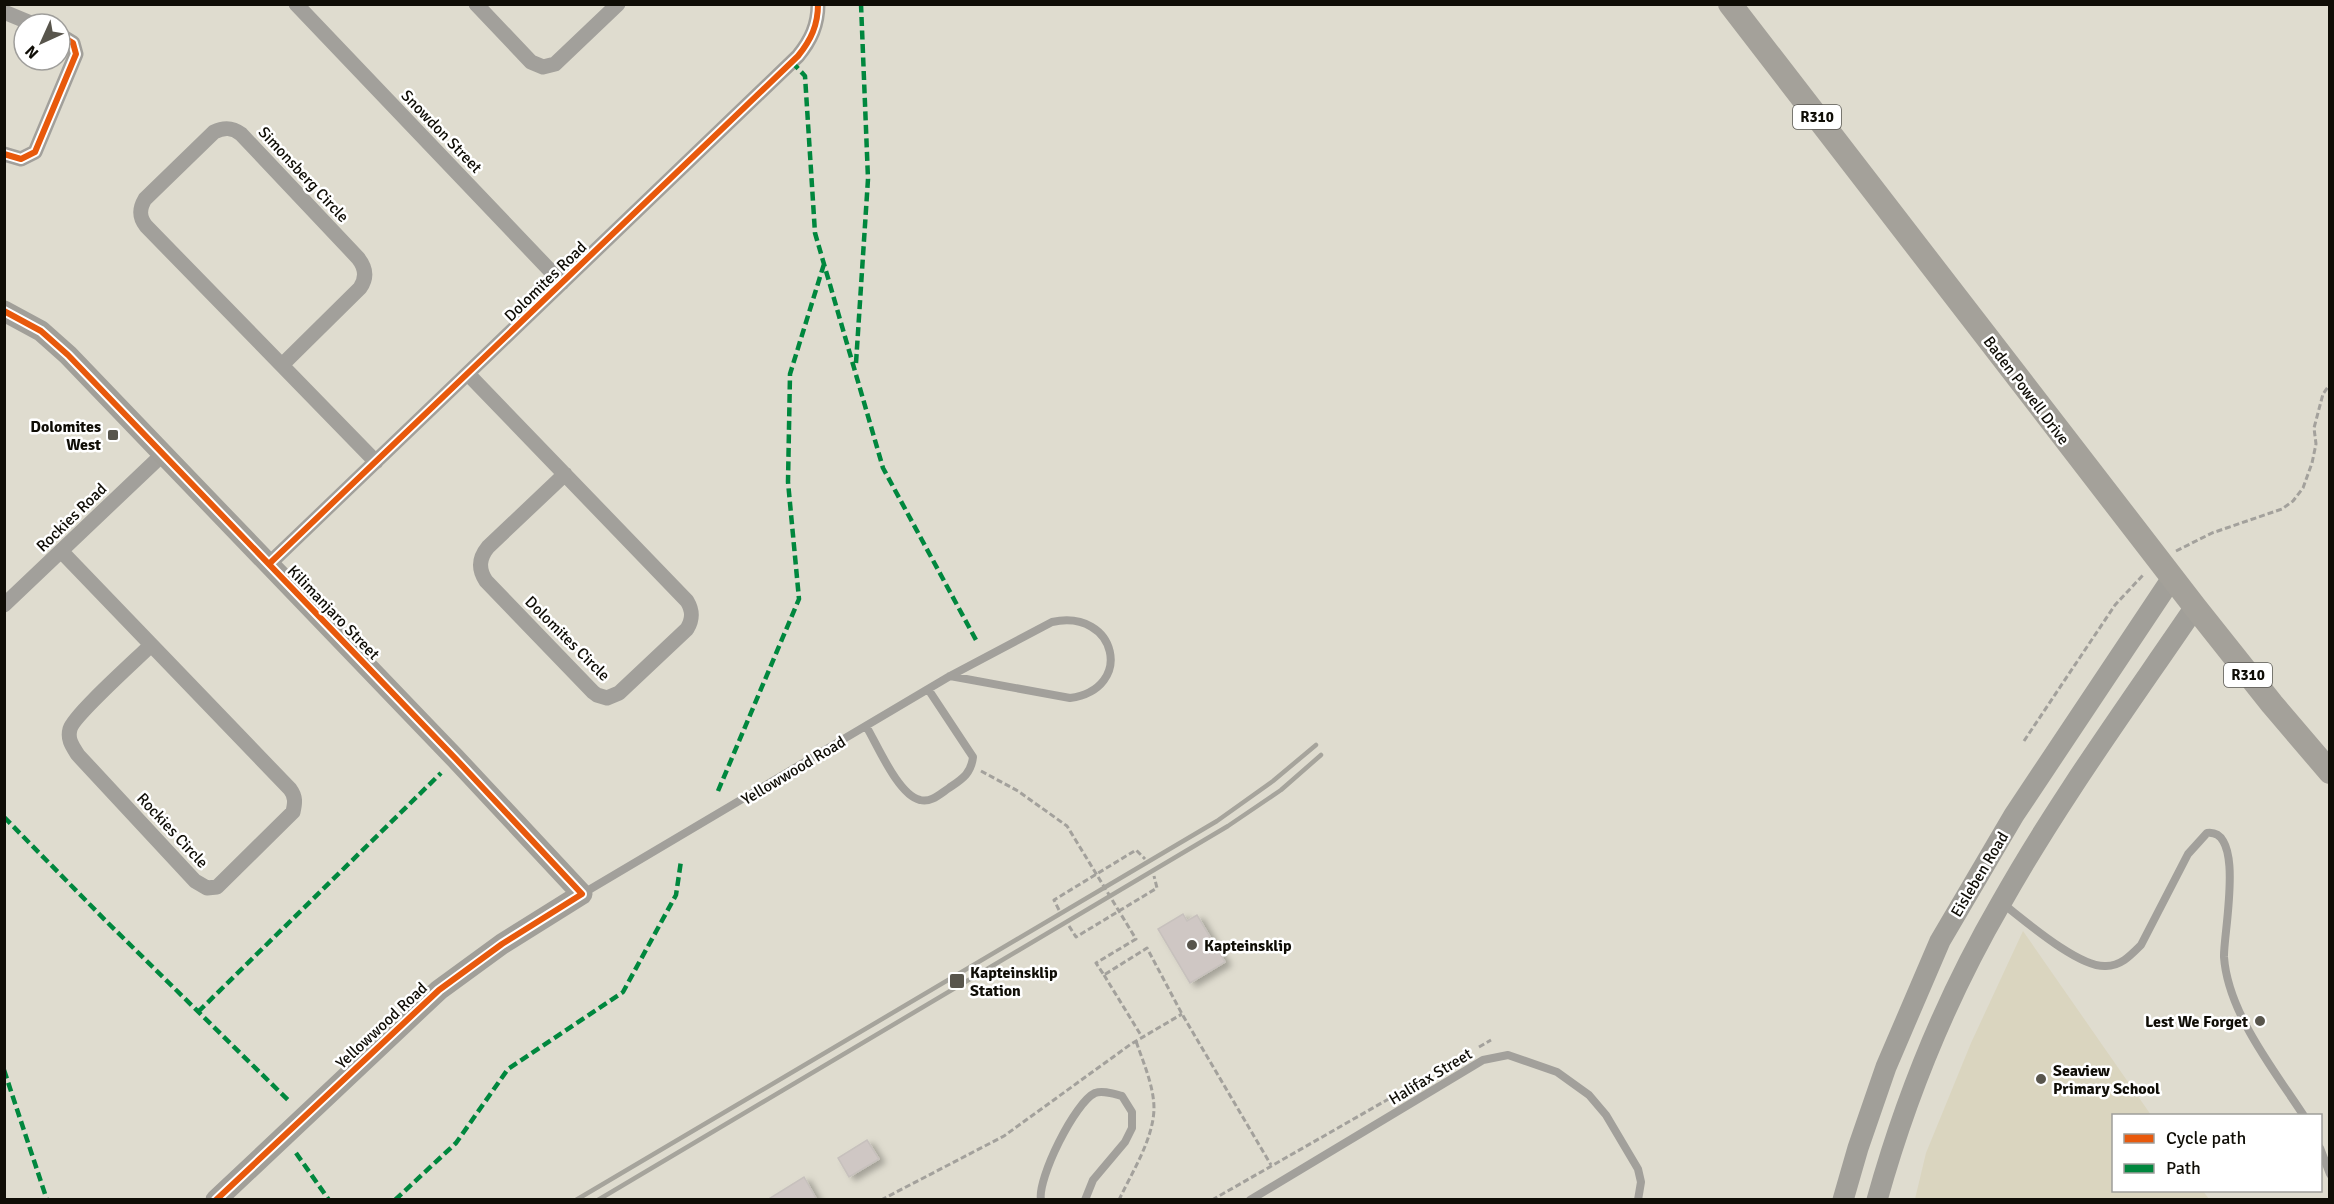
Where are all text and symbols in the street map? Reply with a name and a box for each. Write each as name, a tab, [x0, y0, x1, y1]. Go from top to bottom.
north arrow	[12, 12, 72, 72]
text: N	[21, 41, 43, 63]
street label: Snowdon Street	[397, 86, 486, 178]
road number: R310	[1793, 105, 1841, 129]
street label: Simonsberg Circle	[254, 123, 353, 227]
street label: Dolomites Road	[500, 237, 591, 326]
street label: Baden Powell Drive	[1979, 332, 2074, 449]
place label: Dolomites West	[30, 417, 101, 455]
marker: Dolomites West	[106, 428, 120, 442]
street label: Rockies Road	[32, 479, 111, 556]
street label: Kilimanjaro Street	[283, 561, 384, 665]
street label: Dolomites Circle	[521, 592, 614, 685]
road number: R310	[2224, 663, 2272, 687]
street label: Yellowwood Road	[738, 732, 849, 810]
street label: Rockies Circle	[132, 789, 212, 873]
street label: Eisleben Road	[1947, 828, 2013, 921]
place label: Kapteinsklip	[1204, 936, 1292, 956]
marker: Kapteinsklip	[1185, 938, 1199, 952]
place label: Kapteinsklip Station	[970, 963, 1058, 1001]
marker: Kapteinsklip Station	[948, 972, 966, 990]
street label: Yellowwood Road	[332, 978, 432, 1073]
place label: Lest We Forget	[2145, 1012, 2248, 1032]
marker: Lest We Forget	[2253, 1014, 2267, 1028]
street label: Halifax Street	[1385, 1044, 1476, 1110]
place label: Seaview Primary School	[2053, 1061, 2160, 1099]
marker: Seaview Primary School	[2034, 1072, 2048, 1086]
legend	[2112, 1114, 2322, 1192]
text: Cycle path	[2166, 1127, 2246, 1149]
text: Path	[2166, 1157, 2201, 1179]

